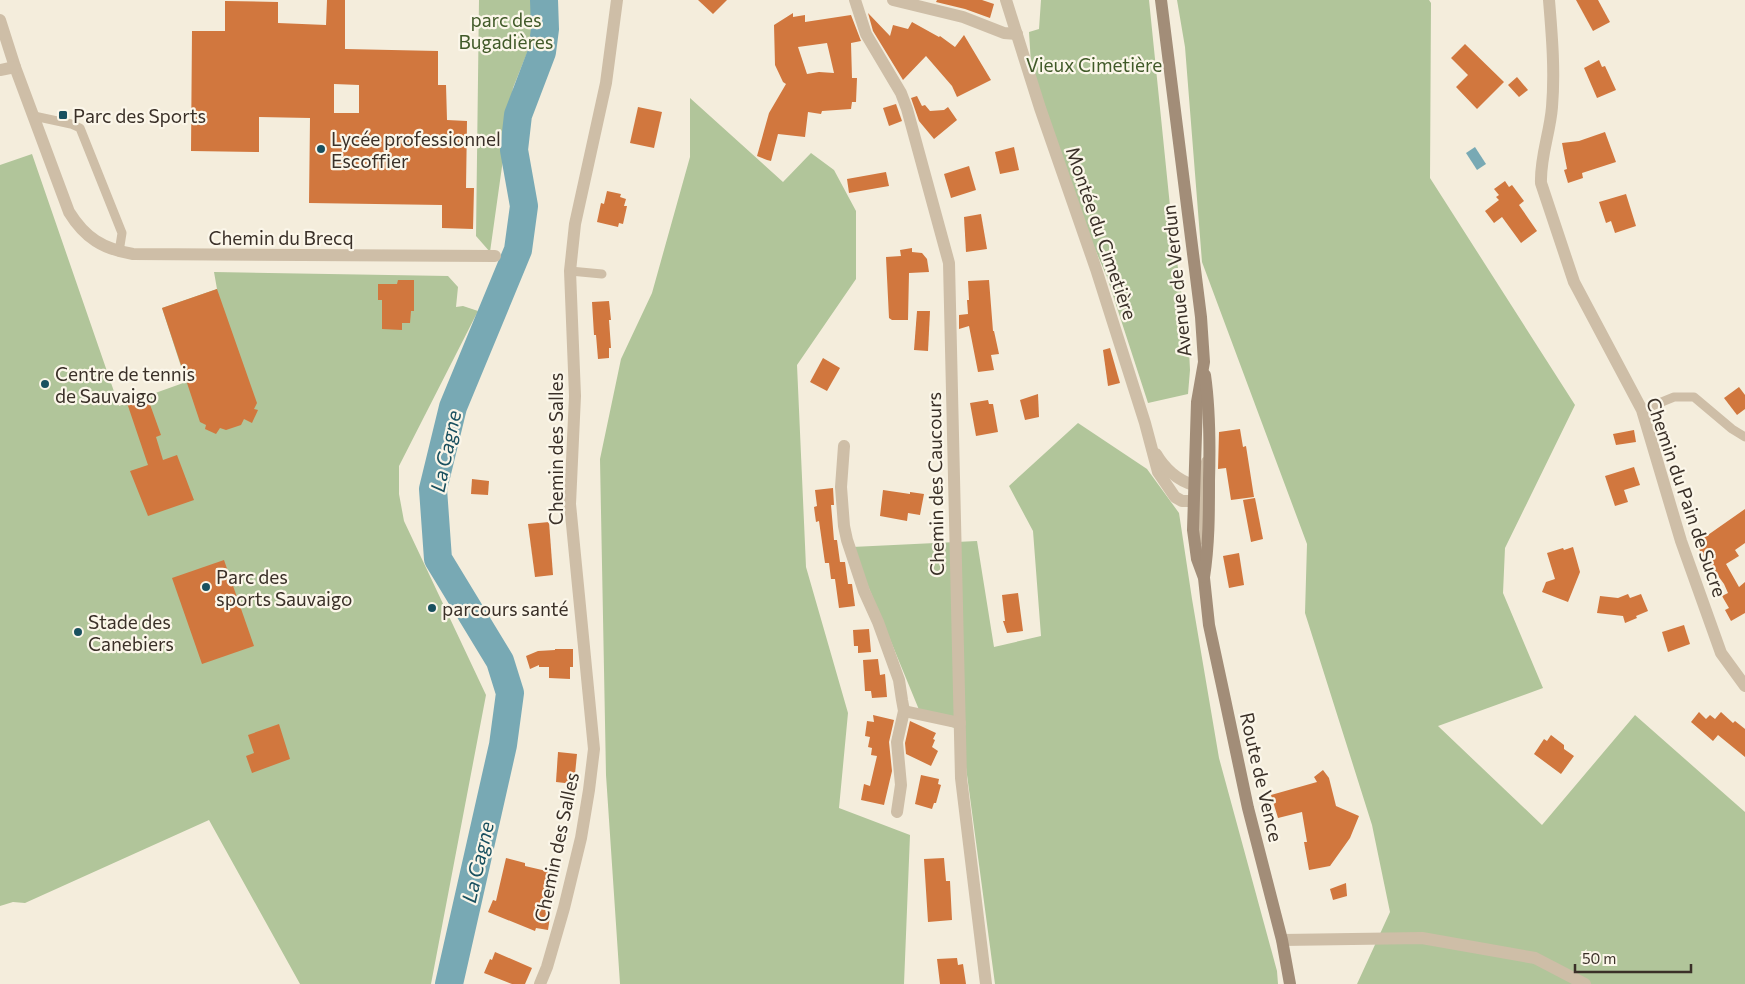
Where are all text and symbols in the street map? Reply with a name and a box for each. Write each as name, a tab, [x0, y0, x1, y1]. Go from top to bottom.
park label: parc des Bugadières	[459, 8, 553, 53]
park label: Vieux Cimetière	[1026, 53, 1162, 76]
place label: Parc des Sports	[73, 104, 206, 127]
marker: Parc des Sports	[57, 109, 69, 121]
place label: Lycée professionnel Escoffier	[331, 127, 501, 172]
marker: Lycée professionnel Escoffier	[315, 143, 327, 155]
street label: Montée du Cimetière	[1062, 144, 1142, 322]
street label: Avenue de Verdun	[1157, 204, 1195, 358]
street label: Chemin du Brecq	[208, 226, 354, 249]
place label: Centre de tennis de Sauvaigo	[55, 362, 195, 407]
street label: Chemin des Salles	[544, 373, 567, 525]
marker: Centre de tennis de Sauvaigo	[39, 378, 51, 390]
street label: Chemin des Caucours	[922, 392, 948, 576]
street label: Chemin du Pain de Sucre	[1642, 394, 1732, 600]
water label: La Cagne	[425, 408, 465, 494]
place label: Parc des sports Sauvaigo	[216, 565, 352, 610]
marker: Parc des sports Sauvaigo	[200, 581, 212, 593]
place label: parcours santé	[442, 597, 569, 620]
marker: parcours santé	[426, 602, 438, 614]
place label: Stade des Canebiers	[88, 610, 174, 655]
marker: Stade des Canebiers	[72, 626, 84, 638]
street label: Route de Vence	[1236, 710, 1288, 844]
street label: Chemin des Salles	[529, 770, 583, 924]
water label: La Cagne	[456, 819, 498, 905]
scale bar	[1575, 942, 1691, 974]
text: 50 m	[1582, 949, 1616, 967]

